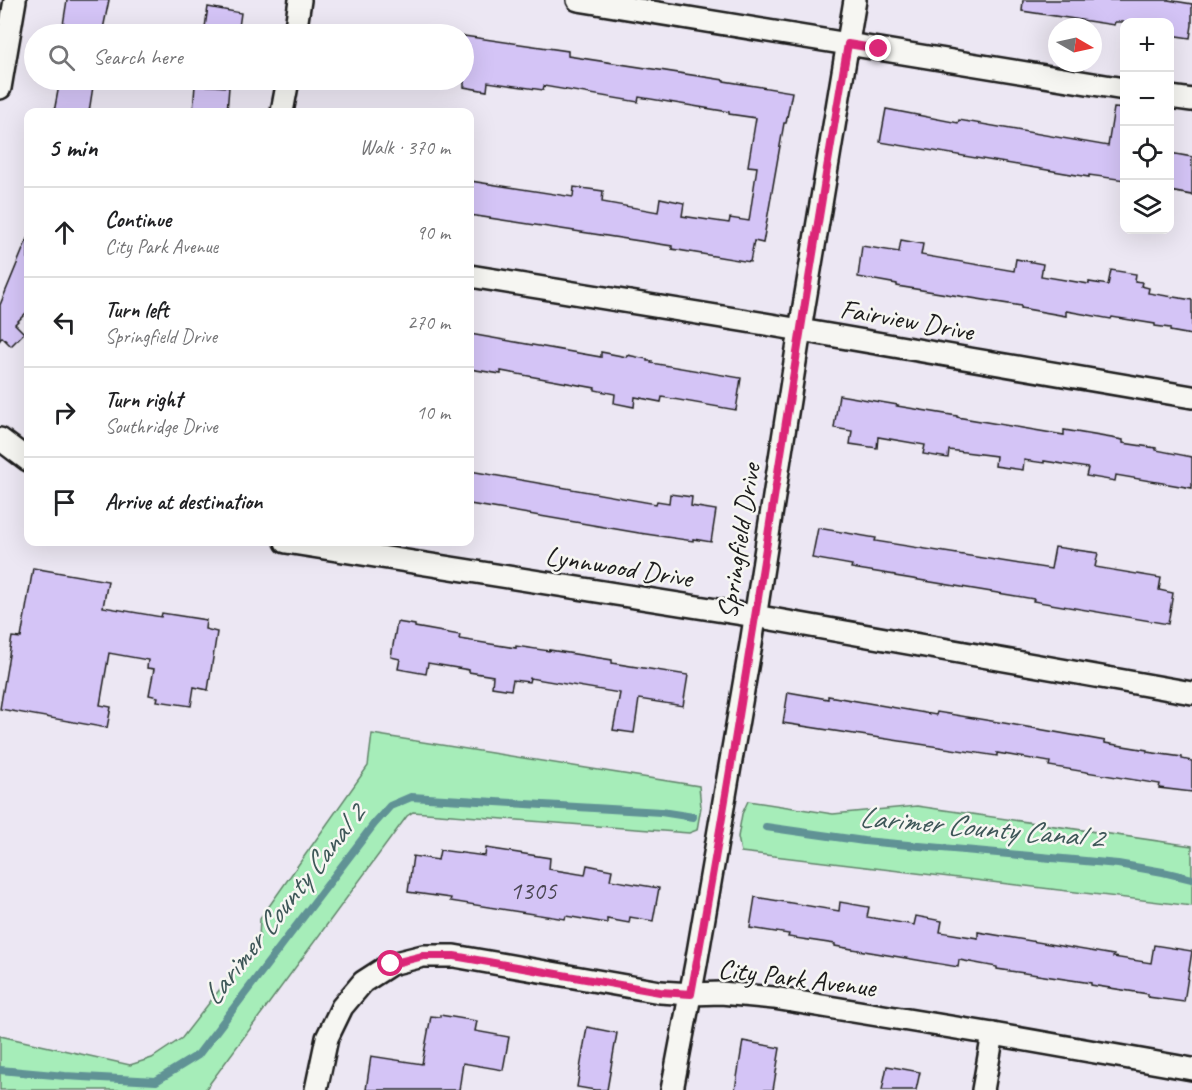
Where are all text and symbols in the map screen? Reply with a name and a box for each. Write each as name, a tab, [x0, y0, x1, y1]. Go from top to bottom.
north arrow	[1048, 18, 1102, 72]
map controls	[1120, 18, 1174, 234]
button: +	[1120, 18, 1174, 72]
search box	[24, 24, 474, 90]
route end	[865, 35, 891, 61]
icon: search	[45, 41, 78, 74]
text: Search here	[93, 43, 183, 71]
button: −	[1120, 72, 1174, 126]
button: locate	[1120, 126, 1174, 180]
text: 5 min	[48, 131, 97, 164]
text: Walk · 370 m	[360, 135, 450, 160]
button: layers	[1120, 180, 1174, 234]
text: Continue	[105, 206, 171, 234]
icon: ahead	[48, 216, 81, 249]
text: 90 m	[416, 220, 450, 245]
text: City Park Avenue	[105, 234, 218, 259]
street label: Fairview Drive	[838, 291, 978, 349]
text: Turn left	[105, 296, 169, 324]
icon: left	[48, 306, 81, 339]
text: 270 m	[407, 310, 450, 335]
text: Springfield Drive	[105, 324, 217, 349]
text: Turn right	[105, 386, 182, 414]
icon: right	[48, 396, 81, 429]
text: 10 m	[416, 400, 450, 425]
text: Southridge Drive	[105, 414, 218, 439]
street label: Springfield Drive	[709, 459, 768, 621]
icon: arrive	[48, 486, 81, 519]
text: Arrive at destination	[105, 488, 262, 516]
street label: Lynnwood Drive	[543, 538, 697, 596]
water label: Larimer County Canal 2	[193, 794, 376, 1013]
water label: Larimer County Canal 2	[858, 797, 1109, 857]
house number: 1305	[510, 874, 558, 907]
route start	[377, 950, 403, 976]
street label: City Park Avenue	[716, 950, 880, 1005]

